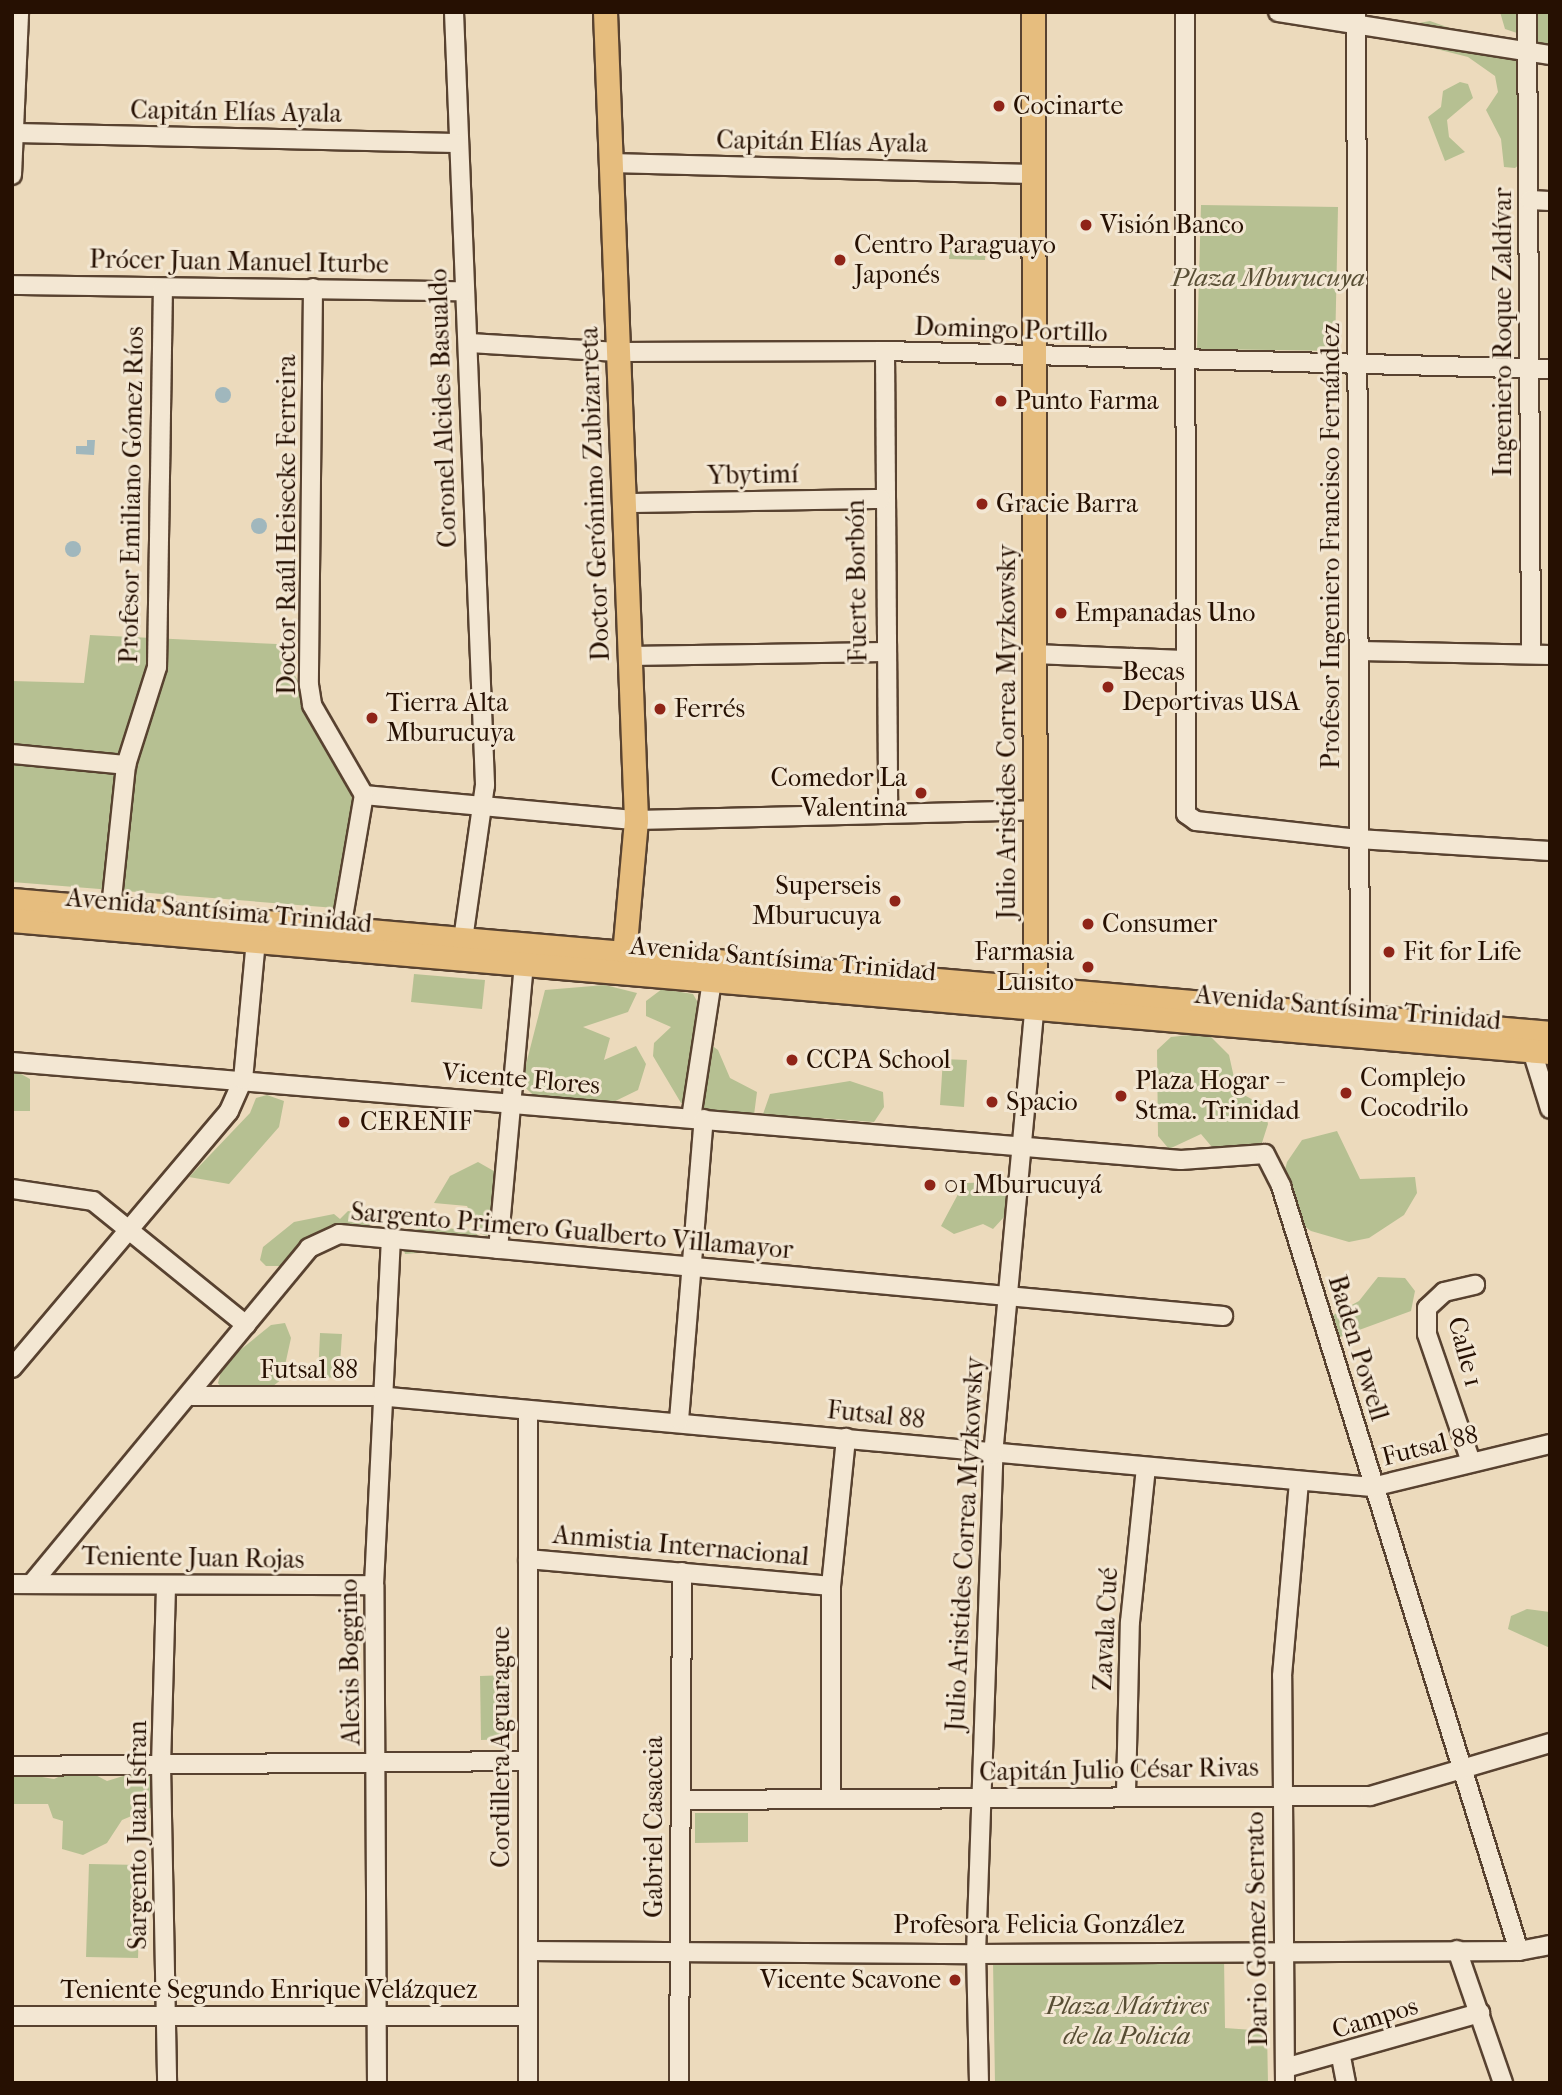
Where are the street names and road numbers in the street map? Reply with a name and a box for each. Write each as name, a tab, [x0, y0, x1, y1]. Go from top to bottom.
street label: Capitán Elías Ayala	[130, 95, 342, 129]
street label: Capitán Elías Ayala	[716, 125, 928, 159]
street label: Ingeniero Roque Zaldívar	[1487, 187, 1519, 477]
street label: Prócer Juan Manuel Iturbe	[89, 244, 389, 280]
street label: Coronel Alcides Basualdo	[423, 268, 463, 548]
street label: Domingo Portillo	[914, 311, 1108, 349]
street label: Profesor Ingeniero Francisco Fernández	[1315, 323, 1347, 769]
street label: Profesor Emiliano Gómez Ríos	[113, 326, 151, 664]
street label: Doctor Gerónimo Zubizarreta	[574, 326, 616, 662]
street label: Doctor Raúl Heisecke Ferreira	[271, 355, 303, 695]
street label: Ybytimí	[707, 459, 799, 491]
street label: Fuerte Borbón	[840, 499, 874, 663]
street label: Julio Aristides Correa Myzkowsky	[991, 544, 1023, 920]
street label: Avenida Santísima Trinidad	[65, 882, 373, 940]
street label: Avenida Santísima Trinidad	[629, 930, 937, 988]
street label: Avenida Santísima Trinidad	[1194, 979, 1502, 1037]
street label: Vicente Flores	[441, 1057, 601, 1101]
street label: Sargento Primero Gualberto Villamayor	[349, 1196, 795, 1266]
street label: Baden Powell	[1321, 1272, 1395, 1424]
street label: Calle 1	[1441, 1313, 1489, 1391]
street label: Futsal 88	[260, 1354, 358, 1386]
street label: Julio Aristides Correa Myzkowsky	[940, 1356, 990, 1732]
street label: Futsal 88	[825, 1394, 927, 1436]
street label: Futsal 88	[1379, 1419, 1481, 1473]
street label: Anmistia Internacional	[552, 1519, 810, 1573]
street label: Teniente Juan Rojas	[81, 1540, 305, 1576]
street label: Zavala Cué	[1087, 1566, 1125, 1692]
street label: Alexis Boggino	[333, 1578, 367, 1746]
street label: Cordillera Aguarague	[485, 1626, 517, 1868]
street label: Sargento Juan Isfran	[122, 1720, 154, 1950]
street label: Gabriel Casaccia	[638, 1736, 670, 1918]
street label: Capitán Julio César Rivas	[979, 1752, 1259, 1788]
street label: Dario Gomez Serrato	[1239, 1811, 1275, 2047]
street label: Profesora Felicia González	[893, 1909, 1185, 1941]
street label: Teniente Segundo Enrique Velázquez	[61, 1974, 477, 2006]
street label: Campos	[1328, 1990, 1422, 2046]

